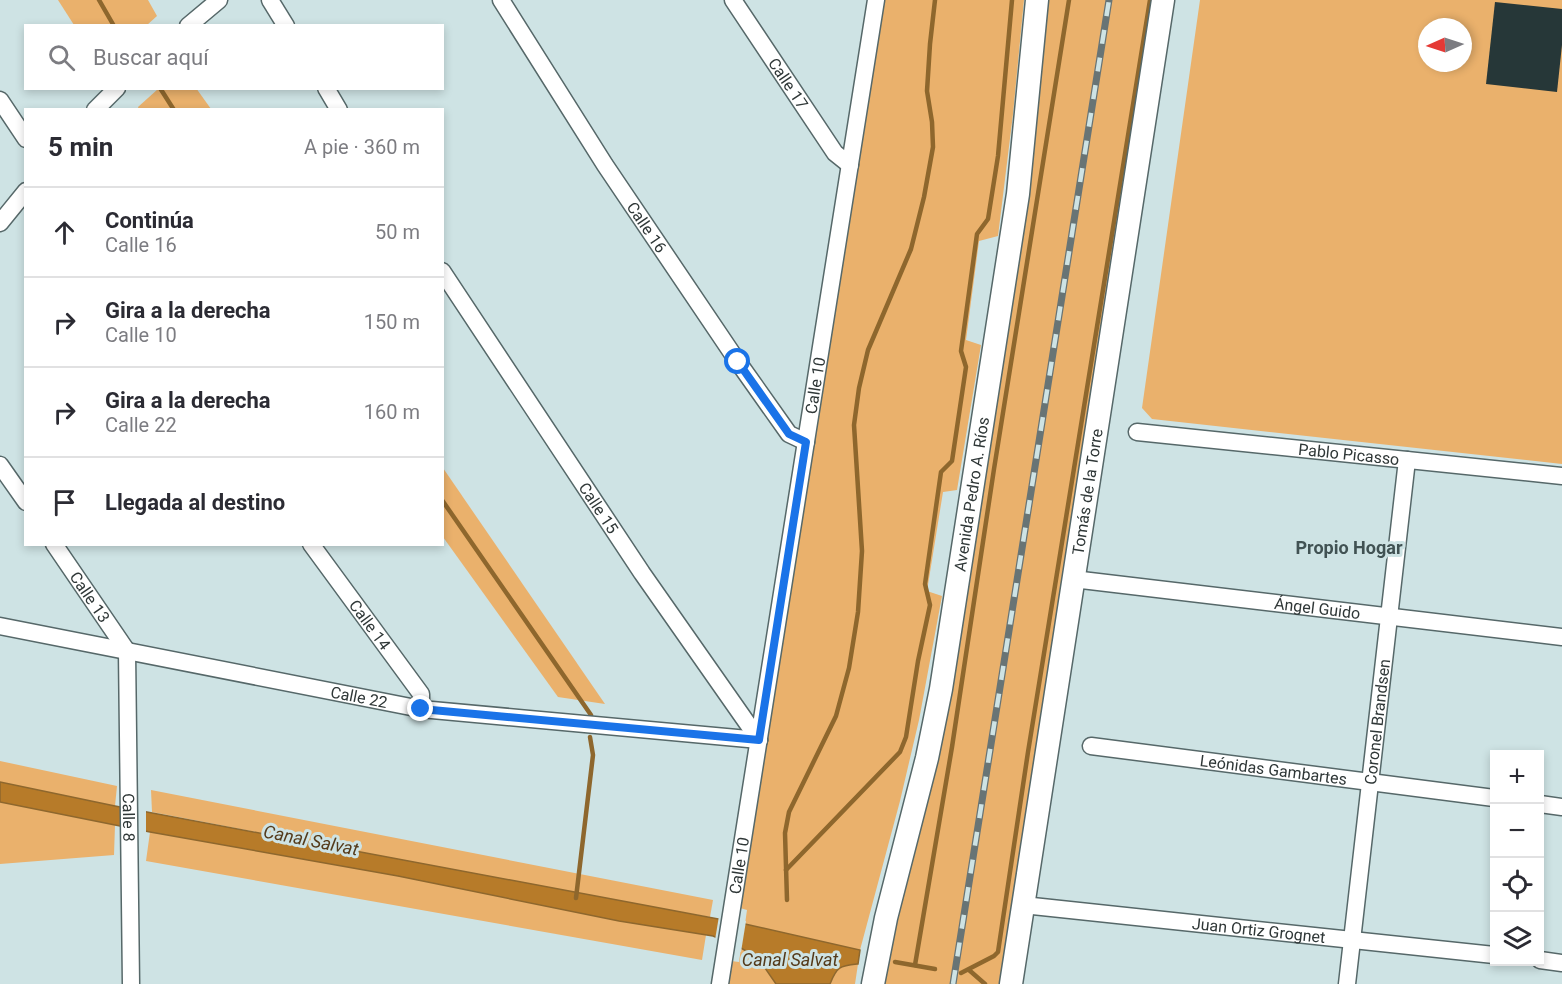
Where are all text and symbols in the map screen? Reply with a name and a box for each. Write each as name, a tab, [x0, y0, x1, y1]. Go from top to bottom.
north arrow	[1418, 18, 1472, 72]
search box	[24, 24, 444, 90]
icon: search	[45, 41, 78, 74]
text: Buscar aquí	[93, 45, 209, 70]
street label: Calle 17	[765, 54, 812, 112]
text: 5 min	[48, 132, 113, 162]
text: A pie · 360 m	[304, 135, 420, 159]
street label: Calle 16	[623, 198, 671, 256]
text: Continúa	[105, 208, 194, 233]
icon: ahead	[48, 216, 81, 249]
text: 50 m	[375, 220, 420, 244]
text: Calle 16	[105, 233, 177, 257]
text: Gira a la derecha	[105, 298, 271, 323]
icon: right	[48, 306, 81, 339]
text: 150 m	[364, 310, 420, 334]
text: Calle 10	[105, 323, 177, 347]
route start	[724, 348, 750, 374]
street label: Calle 10	[801, 356, 829, 415]
text: Gira a la derecha	[105, 388, 271, 413]
icon: right	[48, 396, 81, 429]
text: 160 m	[364, 400, 420, 424]
text: Calle 22	[105, 413, 177, 437]
street label: Avenida Pedro A. Ríos	[950, 415, 993, 573]
street label: Tomás de la Torre	[1068, 427, 1106, 556]
street label: Pablo Picasso	[1297, 439, 1400, 469]
street label: Calle 15	[575, 479, 623, 537]
icon: arrive	[48, 486, 81, 519]
text: Llegada al destino	[105, 490, 285, 515]
district label: Propio Hogar	[1296, 537, 1403, 558]
street label: Calle 13	[66, 568, 114, 626]
street label: Ángel Guido	[1273, 593, 1361, 622]
street label: Calle 14	[346, 596, 395, 653]
street label: Coronel Brandsen	[1360, 658, 1394, 786]
street label: Calle 22	[329, 682, 389, 712]
route end	[407, 695, 433, 721]
map controls	[1490, 750, 1544, 966]
button: +	[1490, 750, 1544, 804]
street label: Leónidas Gambartes	[1199, 751, 1348, 788]
street label: Calle 8	[119, 793, 139, 842]
button: −	[1490, 804, 1544, 858]
water label: Canal Salvat	[262, 821, 361, 860]
street label: Calle 10	[725, 836, 753, 895]
button: locate	[1490, 858, 1544, 912]
button: layers	[1490, 912, 1544, 966]
street label: Juan Ortiz Grognet	[1191, 914, 1326, 947]
water label: Canal Salvat	[742, 949, 838, 970]

